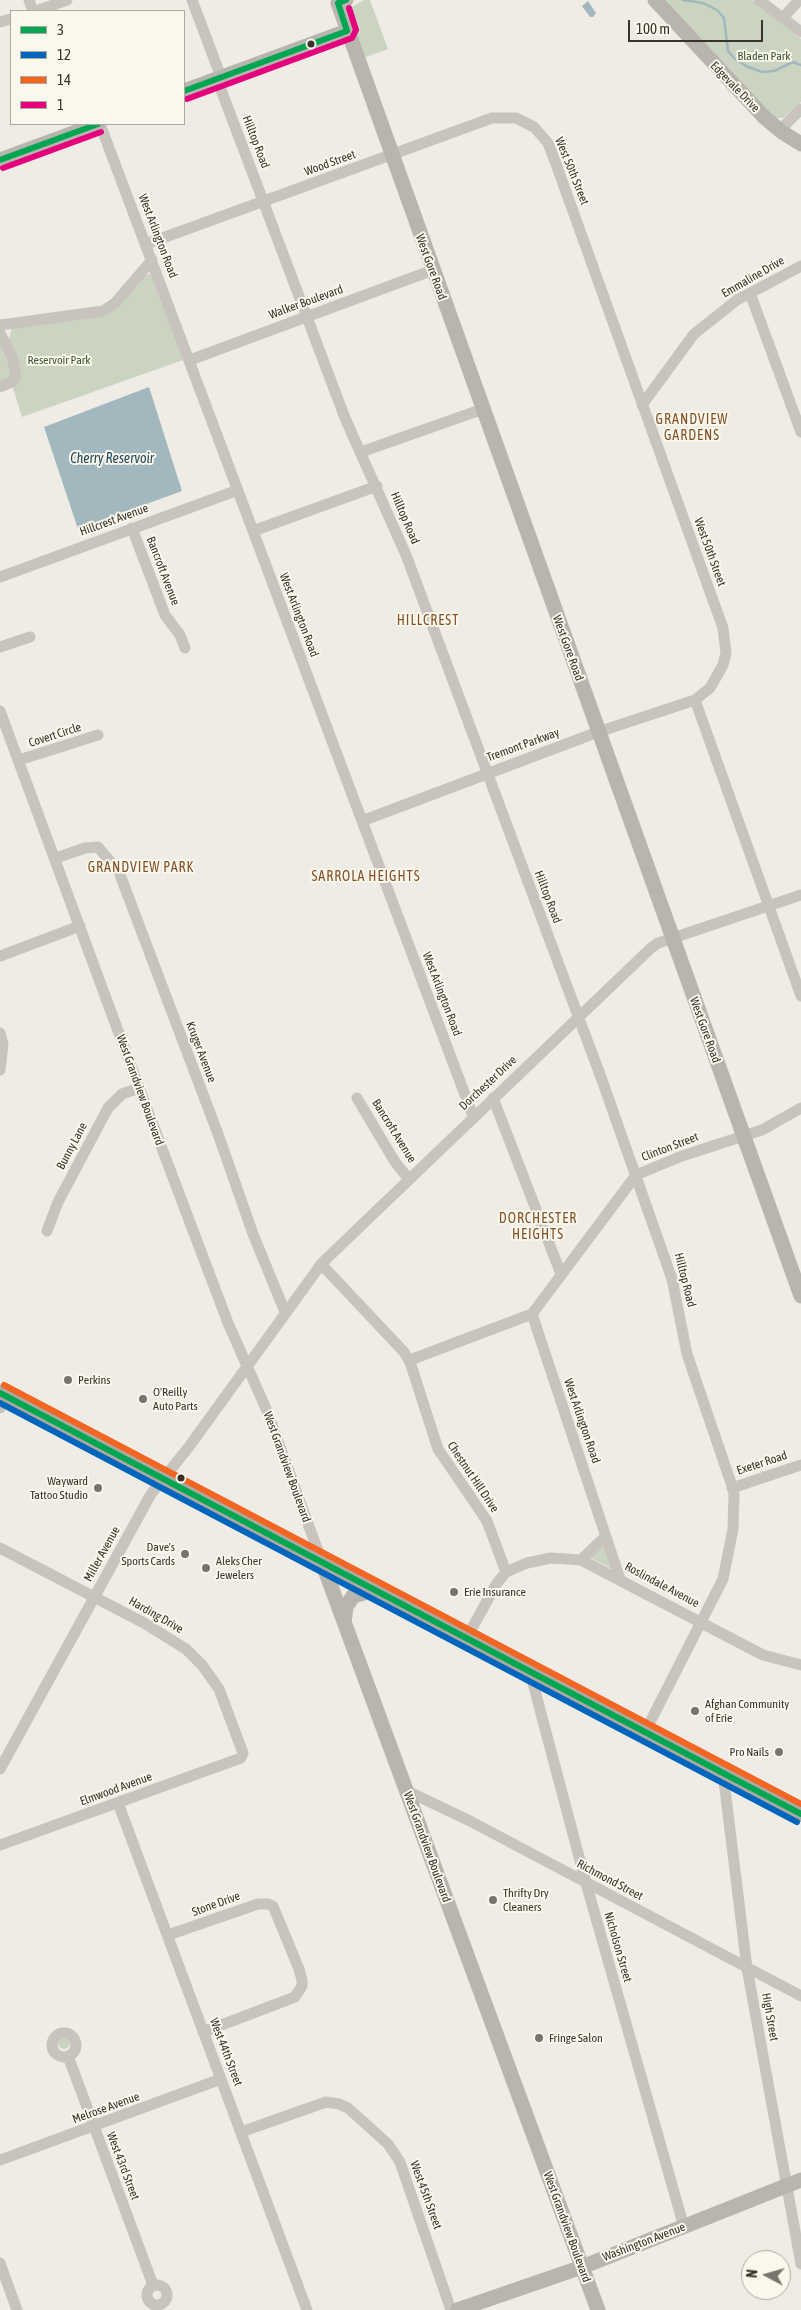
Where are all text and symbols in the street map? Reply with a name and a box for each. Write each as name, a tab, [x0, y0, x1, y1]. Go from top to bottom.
legend	[10, 10, 185, 125]
scale bar	[631, 10, 766, 42]
text: 100 m	[636, 20, 670, 37]
text: 3	[57, 21, 64, 38]
unlabelled marker	[306, 39, 316, 49]
text: 12	[57, 46, 71, 63]
park label: Bladen Park	[737, 49, 791, 63]
street label: Edgevale Drive	[707, 59, 763, 115]
text: 14	[57, 71, 71, 88]
text: 1	[57, 96, 64, 113]
street label: Hilltop Road	[239, 114, 273, 170]
street label: West 50th Street	[552, 135, 592, 207]
street label: Wood Street	[303, 147, 357, 179]
street label: West Arlington Road	[135, 192, 181, 280]
street label: West Gore Road	[412, 232, 450, 302]
street label: Emmaline Drive	[719, 253, 787, 301]
street label: Walker Boulevard	[267, 282, 345, 322]
park label: Reservoir Park	[27, 353, 91, 367]
district label: GRANDVIEW GARDENS	[654, 412, 730, 444]
water label: Cherry Reservoir	[70, 451, 154, 467]
street label: Hilltop Road	[388, 490, 422, 546]
street label: Hillcrest Avenue	[78, 501, 150, 539]
street label: West 50th Street	[691, 516, 729, 588]
street label: Bancroft Avenue	[143, 535, 183, 607]
street label: West Arlington Road	[276, 571, 322, 659]
district label: HILLCREST	[396, 613, 460, 629]
street label: West Gore Road	[549, 613, 587, 683]
street label: Covert Circle	[27, 720, 83, 750]
street label: Tremont Parkway	[485, 725, 561, 765]
district label: GRANDVIEW PARK	[86, 860, 196, 876]
district label: SARROLA HEIGHTS	[310, 869, 422, 885]
street label: Hilltop Road	[531, 869, 565, 925]
street label: West Arlington Road	[419, 950, 465, 1038]
street label: West Gore Road	[686, 995, 724, 1065]
street label: Kruger Avenue	[183, 1020, 219, 1084]
street label: West Grandview Boulevard	[113, 1033, 167, 1147]
street label: Dorchester Drive	[456, 1053, 520, 1113]
street label: Bancroft Avenue	[369, 1097, 419, 1165]
street label: Bunny Lane	[54, 1120, 90, 1172]
street label: Clinton Street	[639, 1130, 701, 1164]
district label: DORCHESTER HEIGHTS	[498, 1211, 578, 1244]
street label: Hilltop Road	[671, 1251, 699, 1309]
place label: Perkins	[78, 1373, 110, 1387]
marker: Perkins	[62, 1374, 74, 1386]
street label: West Arlington Road	[561, 1377, 603, 1465]
place label: O'Reilly Auto Parts	[153, 1385, 198, 1413]
marker: O'Reilly Auto Parts	[137, 1393, 149, 1405]
street label: West Grandview Boulevard	[260, 1410, 314, 1524]
street label: Chestnut Hill Drive	[444, 1439, 502, 1515]
street label: Exeter Road	[735, 1448, 789, 1478]
unlabelled marker	[176, 1473, 186, 1483]
place label: Wayward Tattoo Studio	[30, 1474, 88, 1502]
marker: Wayward Tattoo Studio	[92, 1482, 104, 1494]
street label: Miller Avenue	[81, 1524, 123, 1584]
place label: Dave's Sports Cards	[121, 1540, 175, 1568]
marker: Dave's Sports Cards	[179, 1548, 191, 1560]
place label: Aleks Cher Jewelers	[216, 1554, 262, 1582]
street label: Roslindale Avenue	[622, 1559, 702, 1611]
marker: Aleks Cher Jewelers	[200, 1562, 212, 1574]
place label: Erie Insurance	[464, 1585, 526, 1599]
marker: Erie Insurance	[448, 1586, 460, 1598]
street label: Harding Drive	[126, 1594, 186, 1636]
place label: Afghan Community of Erie	[705, 1697, 789, 1725]
marker: Afghan Community of Erie	[689, 1705, 701, 1717]
place label: Pro Nails	[729, 1745, 769, 1759]
marker: Pro Nails	[773, 1746, 785, 1758]
street label: Elmwood Avenue	[78, 1769, 154, 1809]
street label: West Grandview Boulevard	[400, 1790, 454, 1904]
street label: Richmond Street	[574, 1857, 646, 1903]
place label: Thrifty Dry Cleaners	[503, 1886, 549, 1914]
street label: Stone Drive	[190, 1889, 242, 1919]
marker: Thrifty Dry Cleaners	[487, 1894, 499, 1906]
street label: Nicholson Street	[601, 1910, 635, 1984]
street label: High Street	[759, 1992, 781, 2042]
street label: West 44th Street	[206, 2016, 246, 2088]
place label: Fringe Salon	[549, 2031, 603, 2045]
marker: Fringe Salon	[533, 2032, 545, 2044]
street label: Melrose Avenue	[70, 2089, 142, 2127]
street label: West 43rd Street	[103, 2130, 143, 2202]
street label: West 45th Street	[407, 2159, 445, 2231]
street label: West Grandview Boulevard	[540, 2170, 594, 2284]
street label: Washington Avenue	[601, 2220, 687, 2264]
north arrow	[741, 2250, 791, 2300]
text: N	[744, 2269, 760, 2278]

